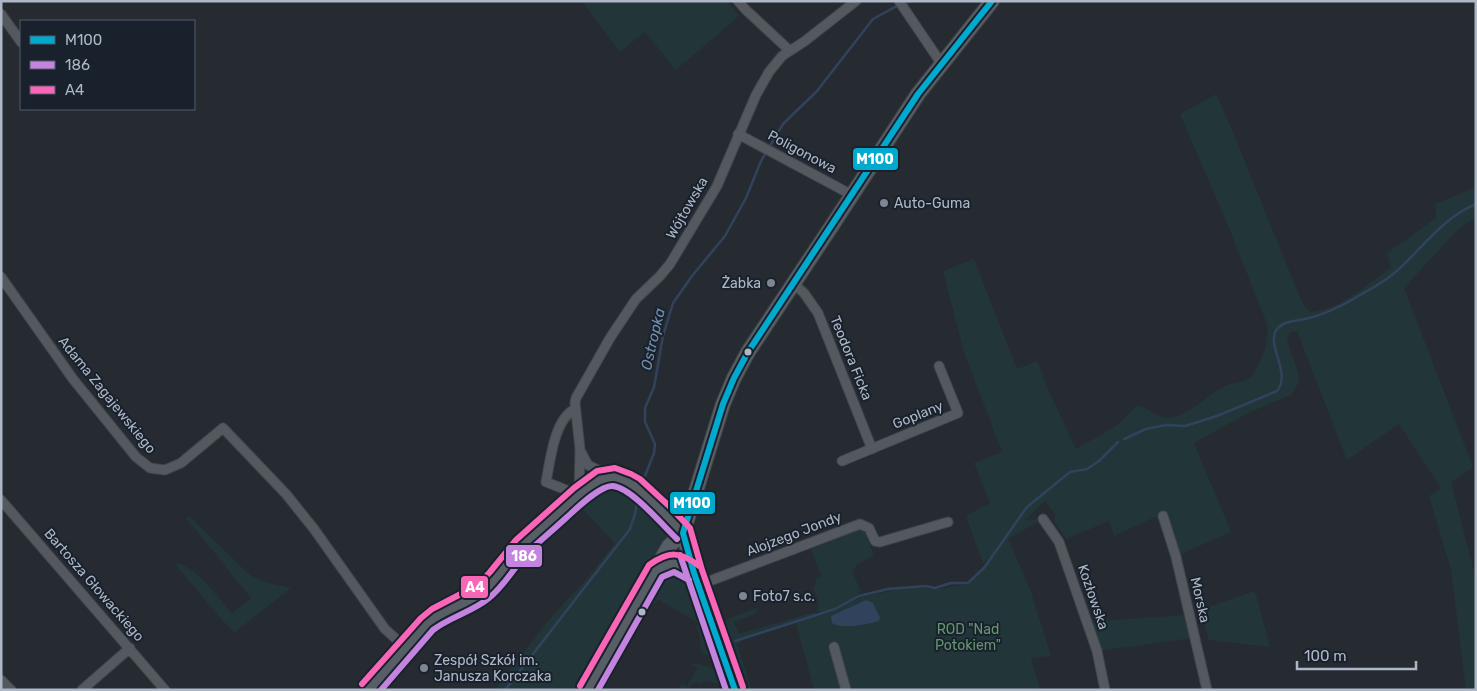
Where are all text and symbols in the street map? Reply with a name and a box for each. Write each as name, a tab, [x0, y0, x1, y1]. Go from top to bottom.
legend	[20, 20, 195, 110]
text: M100	[65, 31, 102, 49]
text: 186	[65, 56, 90, 74]
text: A4	[65, 81, 84, 99]
street label: Poligonowa	[765, 127, 839, 177]
line badge: M100	[852, 147, 899, 171]
text: M100	[856, 151, 894, 168]
street label: Wójtowska	[662, 174, 712, 242]
place label: Auto-Guma	[894, 195, 970, 212]
marker: Auto-Guma	[878, 197, 890, 209]
place label: Żabka	[722, 275, 761, 292]
marker: Żabka	[765, 277, 777, 289]
water label: Ostropka	[637, 306, 669, 372]
street label: Teodora Ficka	[826, 313, 876, 403]
street label: Adama Zagajewskiego	[55, 333, 159, 457]
unlabelled marker	[743, 347, 753, 357]
street label: Goplany	[890, 397, 946, 433]
line badge: M100	[669, 491, 716, 515]
text: M100	[673, 495, 711, 512]
street label: Alojzego Jondy	[744, 508, 844, 560]
street label: Bartosza Głowackiego	[40, 525, 148, 645]
line badge: 186	[505, 544, 543, 568]
text: 186	[511, 548, 537, 565]
street label: Kozłowska	[1074, 562, 1112, 632]
line badge: A4	[460, 575, 489, 599]
street label: Morska	[1186, 575, 1214, 625]
text: A4	[465, 579, 485, 596]
place label: Foto7 s.c.	[753, 588, 815, 605]
marker: Foto7 s.c.	[737, 590, 749, 602]
unlabelled marker	[637, 607, 647, 617]
park label: ROD "Nad Potokiem"	[935, 621, 1001, 654]
scale bar	[1297, 638, 1416, 670]
text: 100 m	[1304, 647, 1346, 665]
place label: Zespół Szkół im. Janusza Korczaka	[434, 652, 552, 685]
marker: Zespół Szkół im. Janusza Korczaka	[418, 662, 430, 674]

